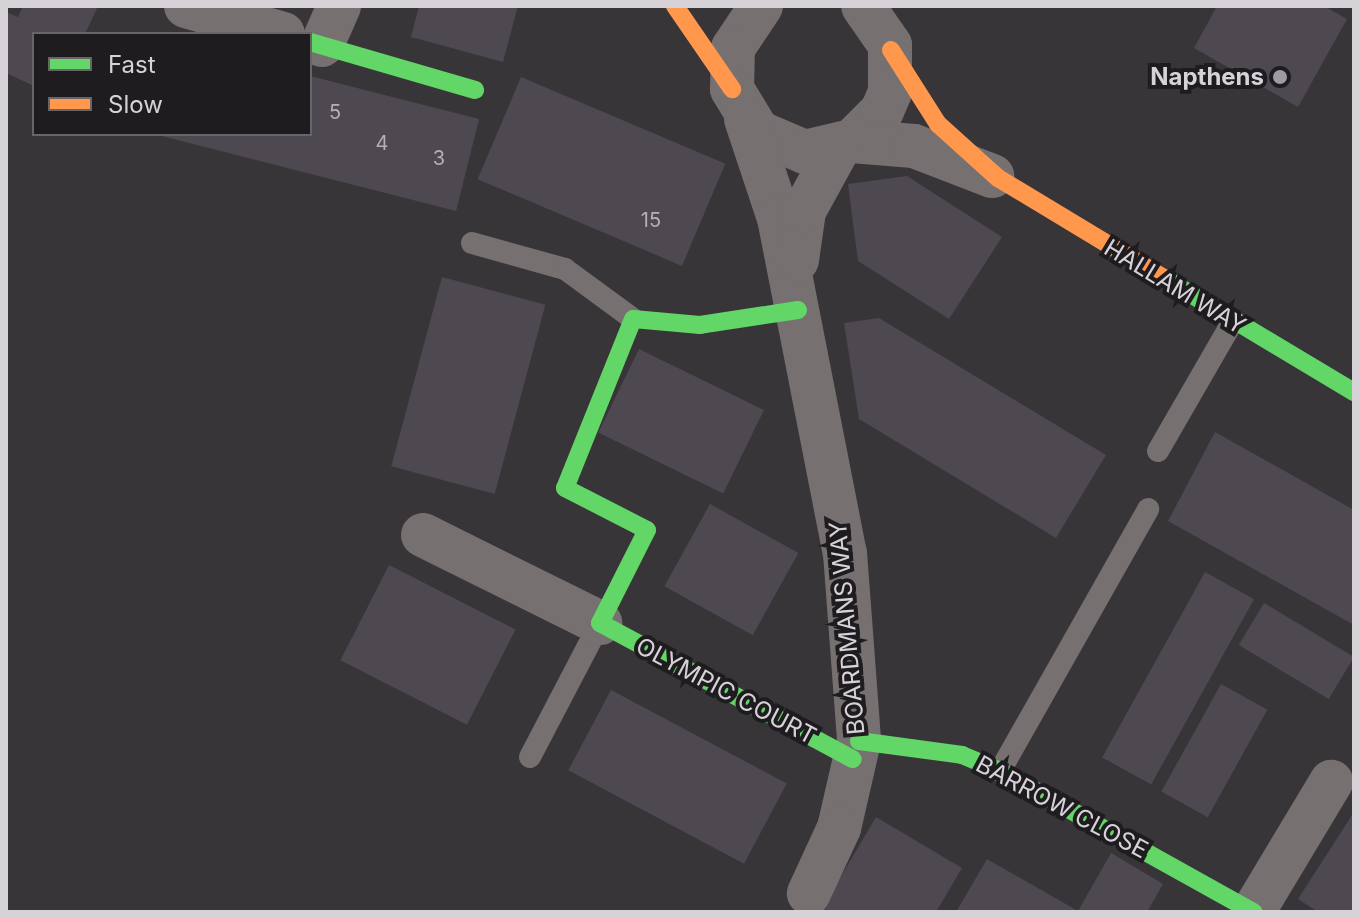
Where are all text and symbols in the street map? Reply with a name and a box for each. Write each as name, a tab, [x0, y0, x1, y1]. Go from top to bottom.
legend	[32, 32, 312, 136]
text: Fast	[108, 50, 156, 79]
place label: Napthens	[1150, 63, 1264, 91]
marker: Napthens	[1271, 68, 1289, 86]
text: Slow	[108, 90, 163, 119]
house number: 5	[329, 100, 341, 124]
house number: 4	[376, 131, 388, 155]
house number: 3	[433, 146, 445, 170]
house number: 15	[641, 208, 661, 232]
street label: HALLAM WAY	[1099, 233, 1251, 341]
street label: BOARDMANS WAY	[823, 520, 871, 736]
street label: OLYMPIC COURT	[631, 631, 821, 751]
street label: BARROW CLOSE	[971, 750, 1153, 864]

